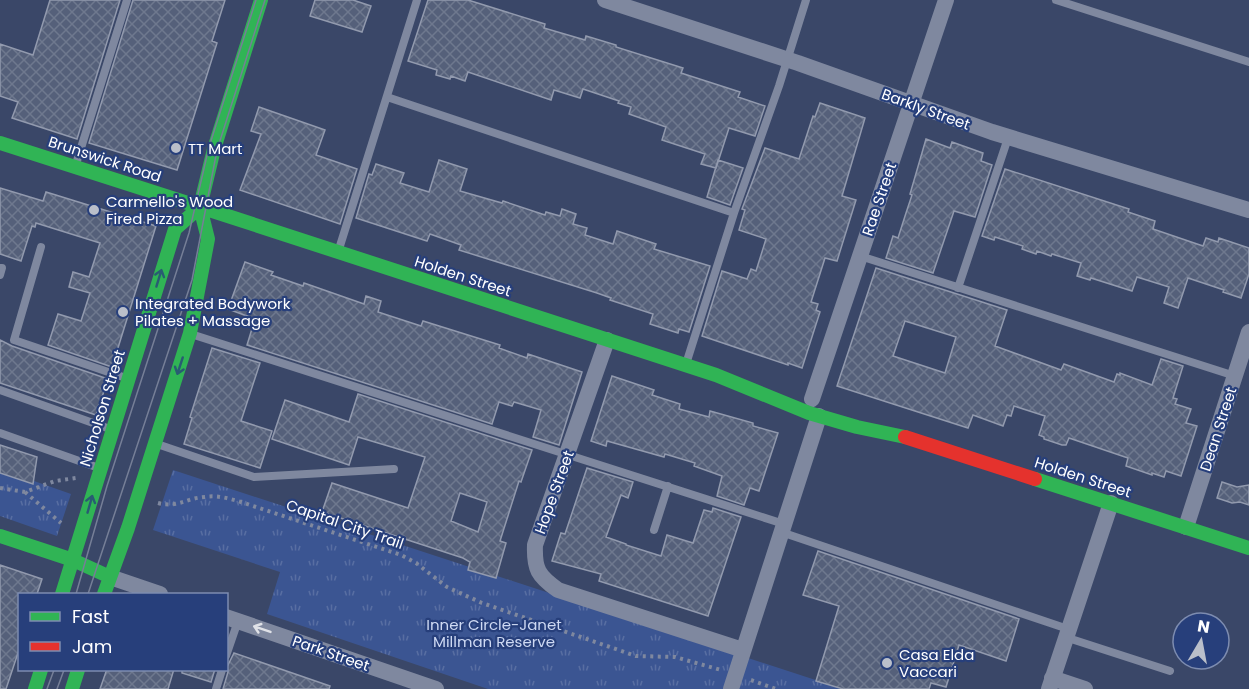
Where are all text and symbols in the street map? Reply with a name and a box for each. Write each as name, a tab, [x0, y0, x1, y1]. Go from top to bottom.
street label: Barkly Street	[879, 83, 973, 135]
street label: Brunswick Road	[46, 131, 164, 187]
place label: TT Mart	[188, 138, 242, 159]
marker: TT Mart	[169, 141, 183, 155]
street label: Rae Street	[857, 159, 901, 239]
place label: Carmello's Wood Fired Pizza	[106, 191, 233, 229]
marker: Carmello's Wood Fired Pizza	[87, 203, 101, 217]
street label: Holden Street	[412, 250, 514, 302]
one-way arrow	[155, 269, 166, 288]
place label: Integrated Bodywork Pilates + Massage	[135, 293, 291, 331]
marker: Integrated Bodywork Pilates + Massage	[116, 305, 130, 319]
street label: Nicholson Street	[74, 347, 130, 469]
one-way arrow	[174, 356, 185, 375]
street label: Dean Street	[1194, 384, 1242, 474]
street label: Hope Street	[529, 447, 579, 537]
street label: Holden Street	[1032, 451, 1134, 503]
street label: Capital City Trail	[283, 494, 407, 554]
one-way arrow	[85, 495, 96, 514]
legend	[18, 593, 228, 671]
text: Fast	[72, 604, 109, 629]
north arrow	[1171, 611, 1231, 671]
park label: Inner Circle-Janet Millman Reserve	[426, 614, 562, 652]
text: N	[1196, 614, 1211, 639]
one-way arrow	[253, 623, 272, 634]
street label: Park Street	[290, 630, 372, 676]
text: Jam	[72, 634, 112, 659]
place label: Casa Elda Vaccari	[899, 644, 974, 682]
marker: Casa Elda Vaccari	[880, 656, 894, 670]

